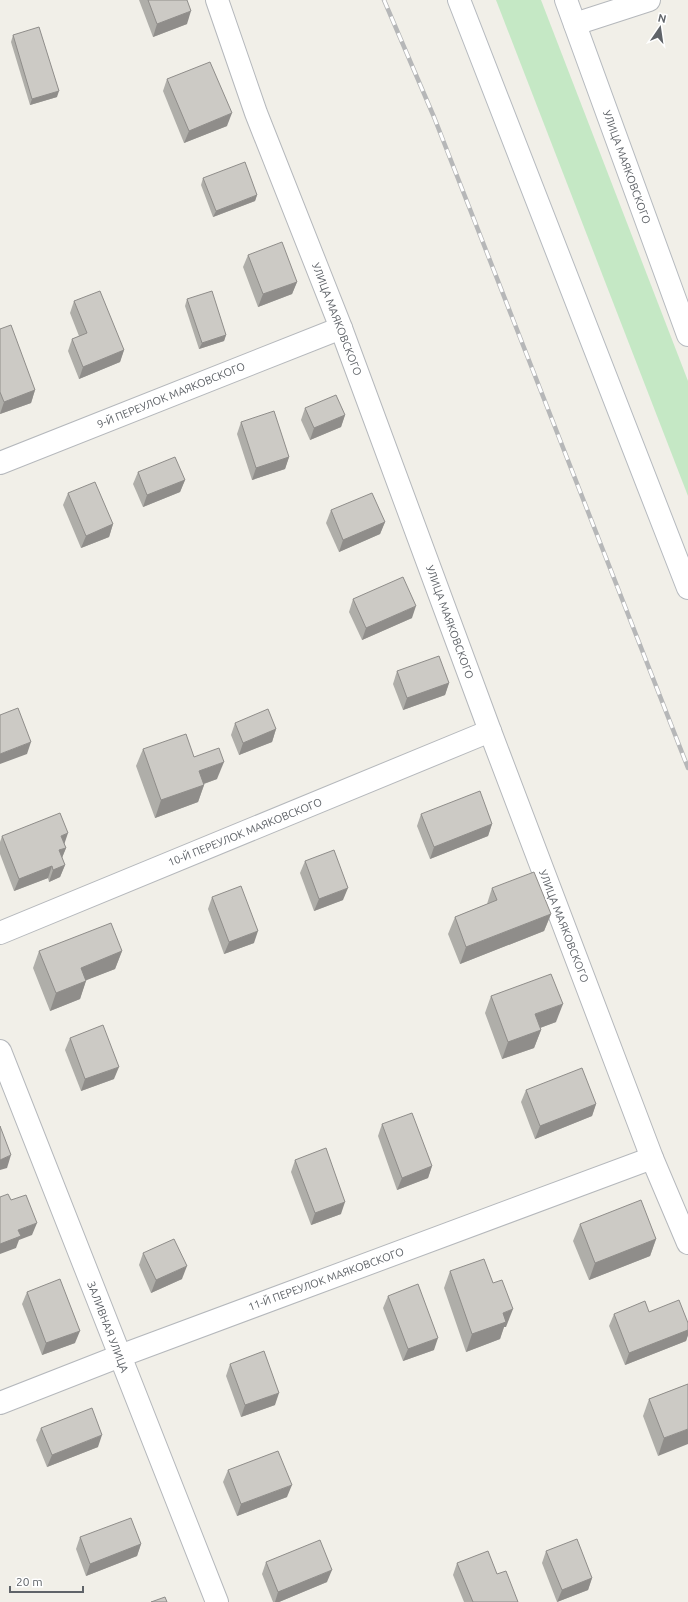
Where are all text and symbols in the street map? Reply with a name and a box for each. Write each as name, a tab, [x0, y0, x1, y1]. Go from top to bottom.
north arrow	[640, 8, 680, 48]
text: N	[657, 11, 668, 25]
street label: УЛИЦА МАЯКОВСКОГО	[601, 109, 653, 225]
street label: УЛИЦА МАЯКОВСКОГО	[310, 261, 364, 377]
street label: 9-Й ПЕРЕУЛОК МАЯКОВСКОГО	[95, 360, 247, 430]
street label: УЛИЦА МАЯКОВСКОГО	[424, 564, 476, 680]
street label: 10-Й ПЕРЕУЛОК МАЯКОВСКОГО	[166, 796, 324, 868]
street label: УЛИЦА МАЯКОВСКОГО	[537, 868, 591, 984]
street label: 11-Й ПЕРЕУЛОК МАЯКОВСКОГО	[247, 1245, 405, 1313]
street label: ЗАЛИВНАЯ УЛИЦА	[85, 1280, 131, 1375]
scale bar	[10, 1568, 83, 1594]
text: 20 m	[16, 1575, 43, 1588]

